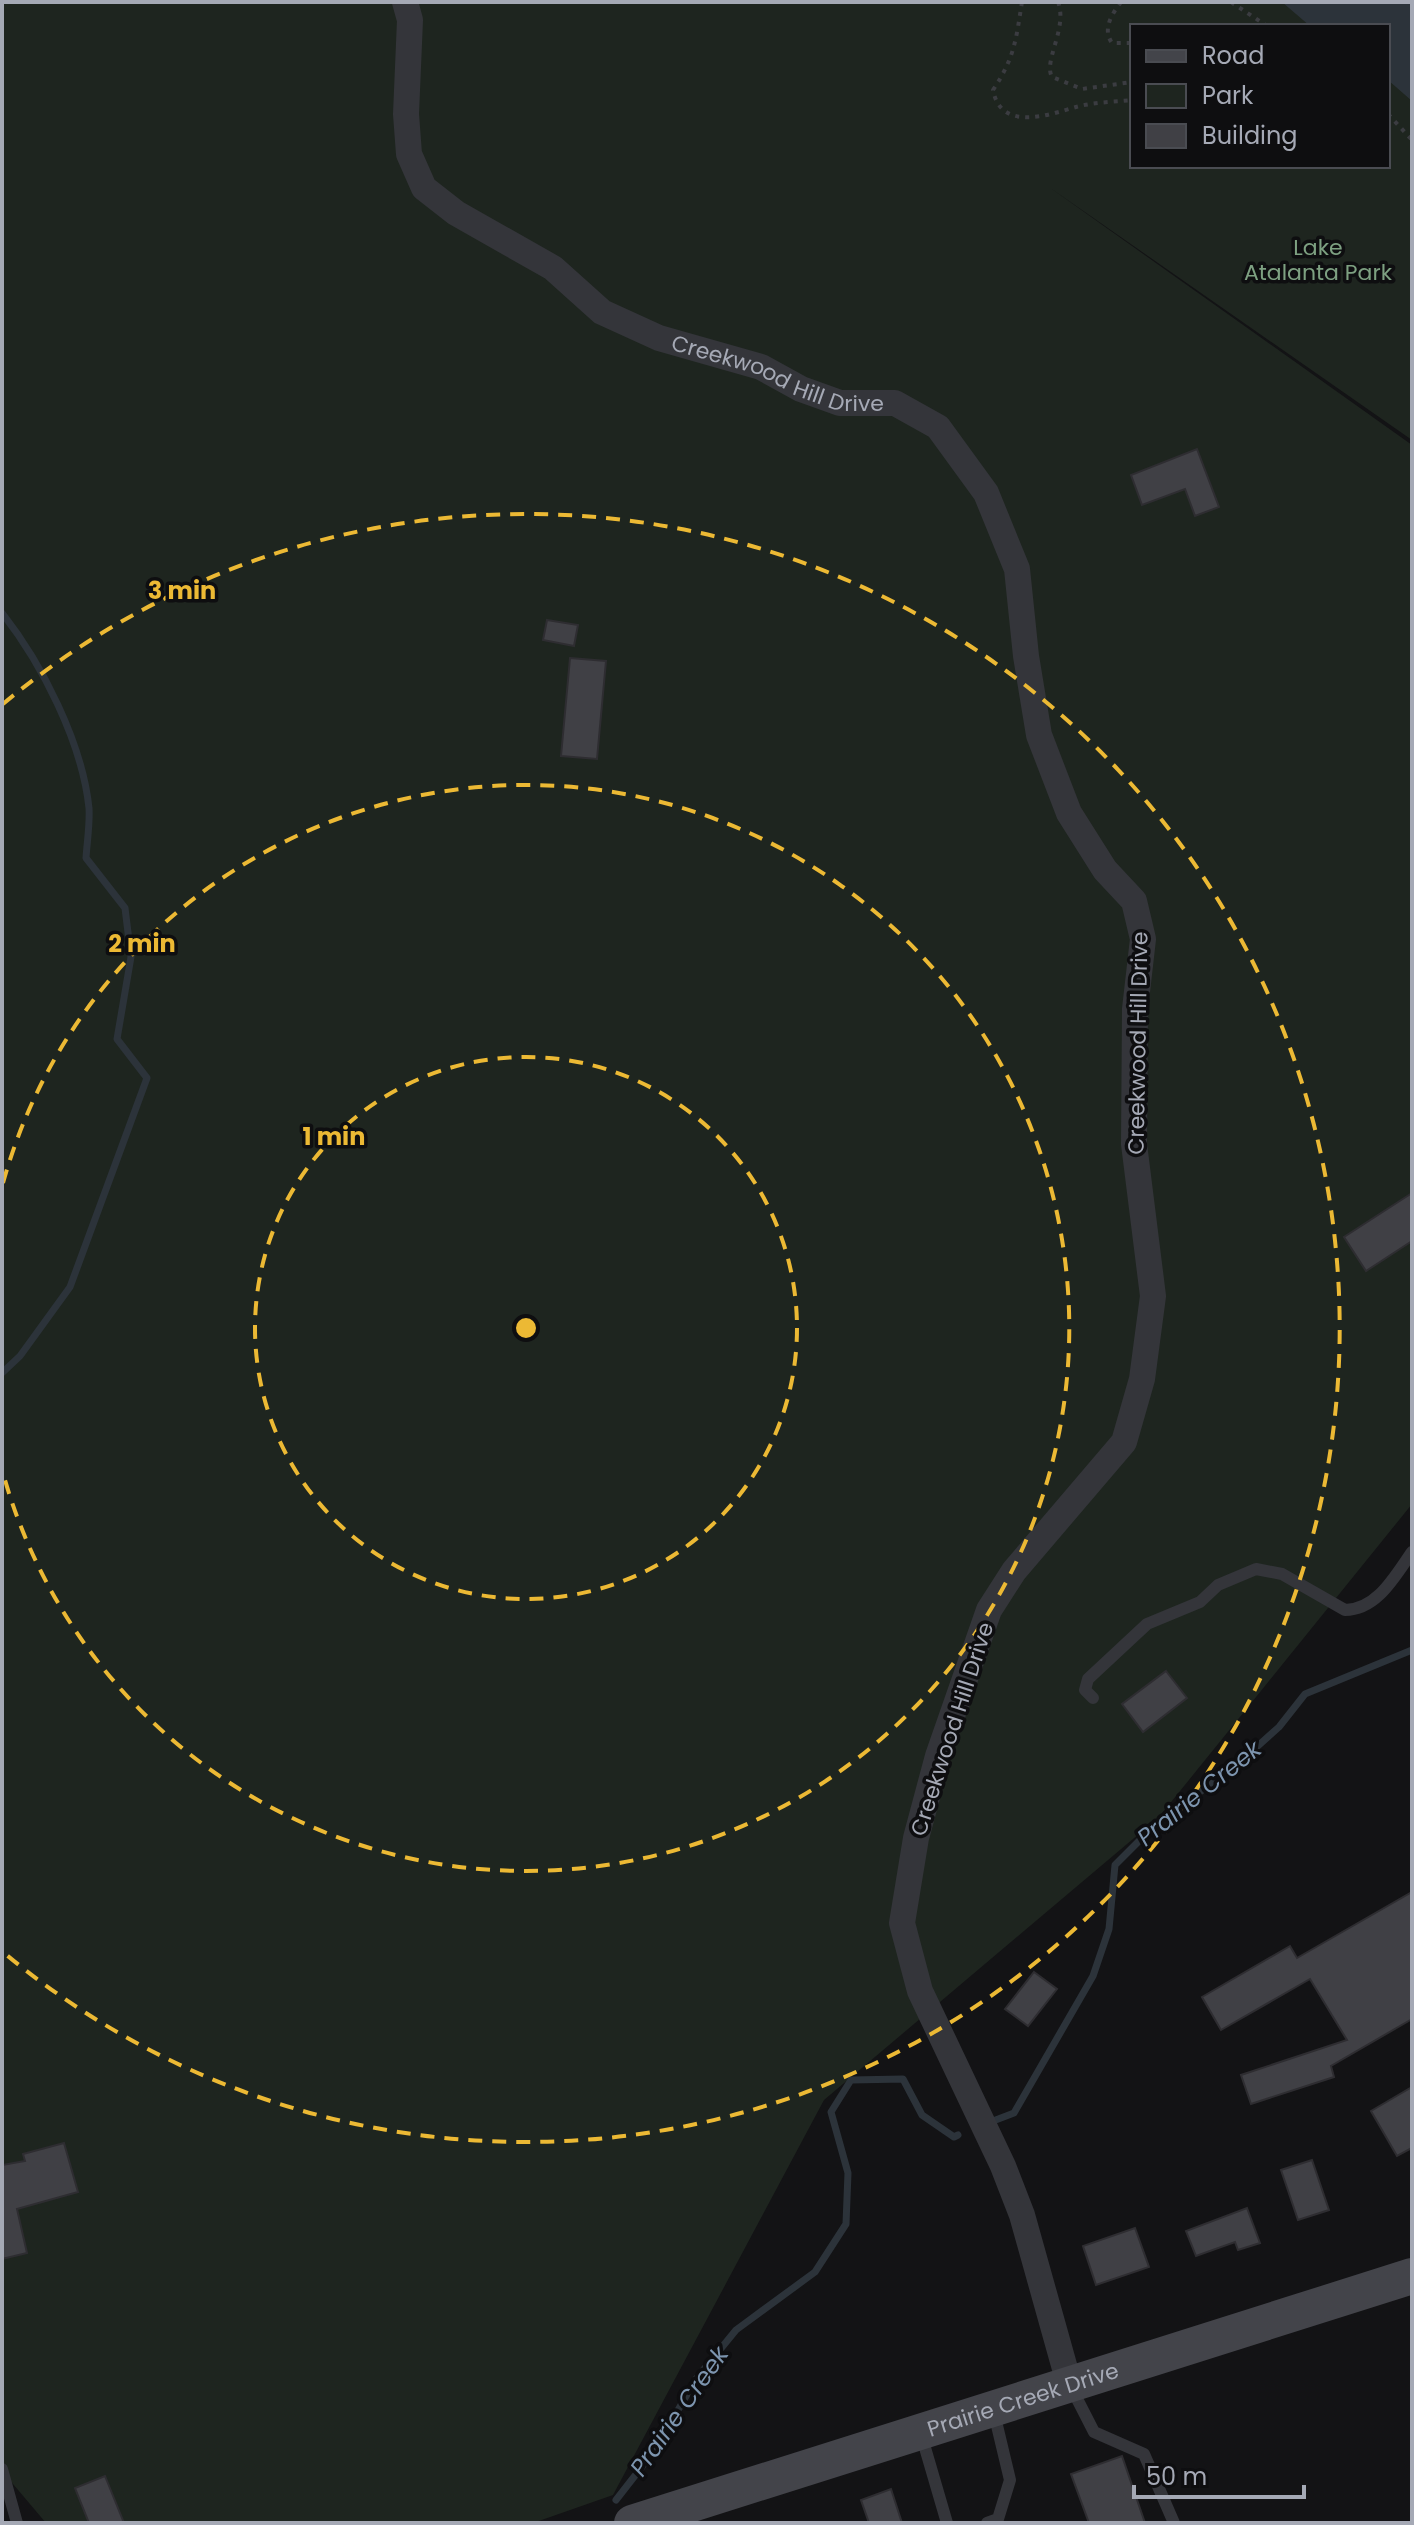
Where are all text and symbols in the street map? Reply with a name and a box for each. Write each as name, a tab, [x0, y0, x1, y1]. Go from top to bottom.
legend	[1130, 24, 1390, 168]
text: Road	[1202, 39, 1264, 72]
text: Park	[1202, 79, 1254, 112]
text: Building	[1202, 119, 1298, 152]
park label: Lake Atalanta Park	[1244, 232, 1393, 288]
street label: Creekwood Hill Drive	[668, 327, 884, 419]
text: 3 min	[148, 574, 216, 607]
text: 2 min	[108, 927, 176, 960]
street label: Creekwood Hill Drive	[1121, 931, 1155, 1155]
text: 1 min	[303, 1120, 365, 1153]
centre of rings	[512, 1314, 540, 1342]
street label: Creekwood Hill Drive	[903, 1618, 1001, 1840]
water label: Prairie Creek	[1130, 1731, 1270, 1853]
water label: Prairie Creek	[622, 2338, 737, 2483]
street label: Prairie Creek Drive	[923, 2354, 1123, 2444]
scale bar	[1134, 2449, 1304, 2499]
text: 50 m	[1146, 2460, 1207, 2493]

